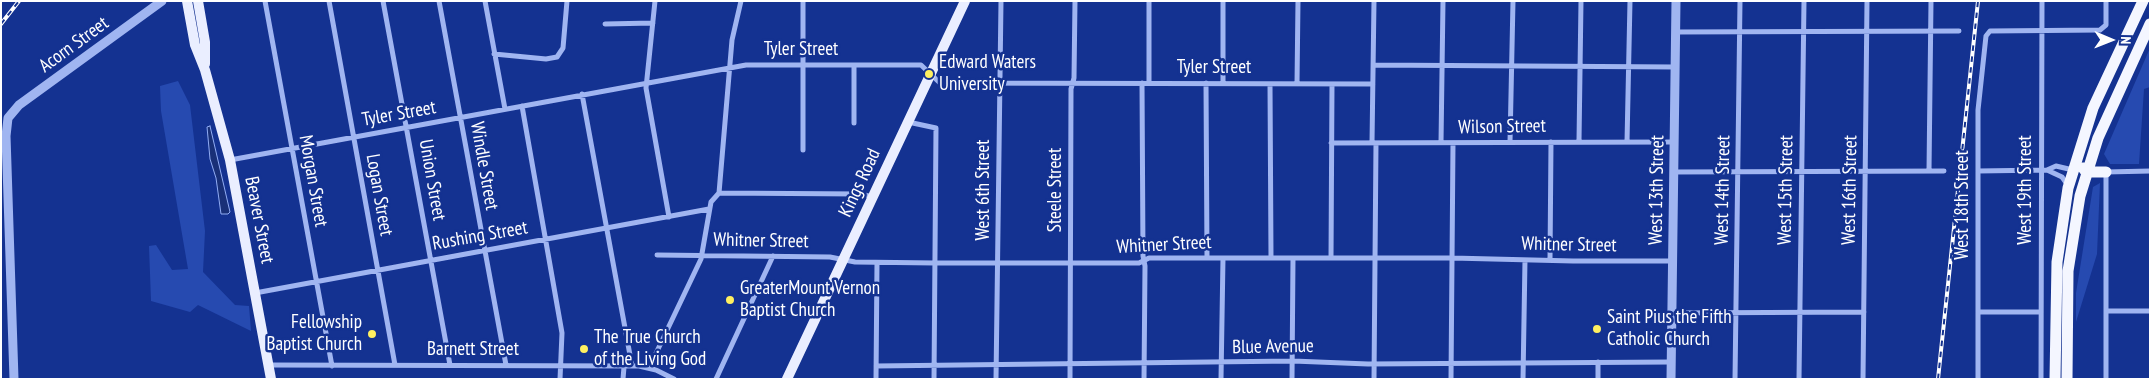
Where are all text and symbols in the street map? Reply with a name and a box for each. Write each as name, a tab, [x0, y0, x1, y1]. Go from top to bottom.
street label: Acorn Street	[35, 12, 113, 78]
north arrow	[2086, 15, 2136, 65]
text: N	[2117, 36, 2135, 44]
street label: Tyler Street	[764, 39, 838, 61]
place label: Edward Waters University	[939, 52, 1036, 96]
street label: Tyler Street	[1177, 57, 1251, 79]
marker: Edward Waters University	[923, 68, 935, 80]
street label: Tyler Street	[360, 96, 438, 132]
street label: Wilson Street	[1458, 115, 1546, 139]
street label: Windle Street	[465, 120, 503, 212]
street label: Morgan Street	[294, 133, 332, 229]
street label: West 13th Street	[1645, 135, 1669, 245]
street label: West 14th Street	[1711, 135, 1735, 245]
street label: West 15th Street	[1774, 135, 1798, 245]
street label: West 16th Street	[1838, 135, 1862, 245]
street label: West 19th Street	[2015, 135, 2037, 245]
street label: Union Street	[414, 138, 450, 222]
street label: West 6th Street	[973, 139, 995, 241]
street label: Kings Road	[834, 145, 886, 221]
street label: Steele Street	[1045, 148, 1067, 232]
street label: West 18th Street	[1952, 150, 1974, 260]
street label: Logan Street	[361, 152, 397, 238]
street label: Beaver Street	[239, 175, 279, 265]
street label: Rushing Street	[431, 216, 529, 256]
street label: Whitner Street	[713, 229, 809, 253]
street label: Whitner Street	[1116, 231, 1212, 259]
street label: Whitner Street	[1521, 233, 1617, 257]
place label: GreaterMount Vernon Baptist Church	[740, 278, 880, 322]
marker: GreaterMount Vernon Baptist Church	[724, 294, 736, 306]
place label: Saint Pius the Fifth Catholic Church	[1607, 307, 1732, 351]
place label: Fellowship Baptist Church	[267, 312, 362, 356]
marker: Saint Pius the Fifth Catholic Church	[1591, 323, 1603, 335]
place label: The True Church of the Living God	[594, 327, 706, 371]
marker: Fellowship Baptist Church	[366, 328, 378, 340]
street label: Blue Avenue	[1232, 335, 1314, 359]
street label: Barnett Street	[427, 339, 519, 361]
marker: The True Church of the Living God	[578, 343, 590, 355]

